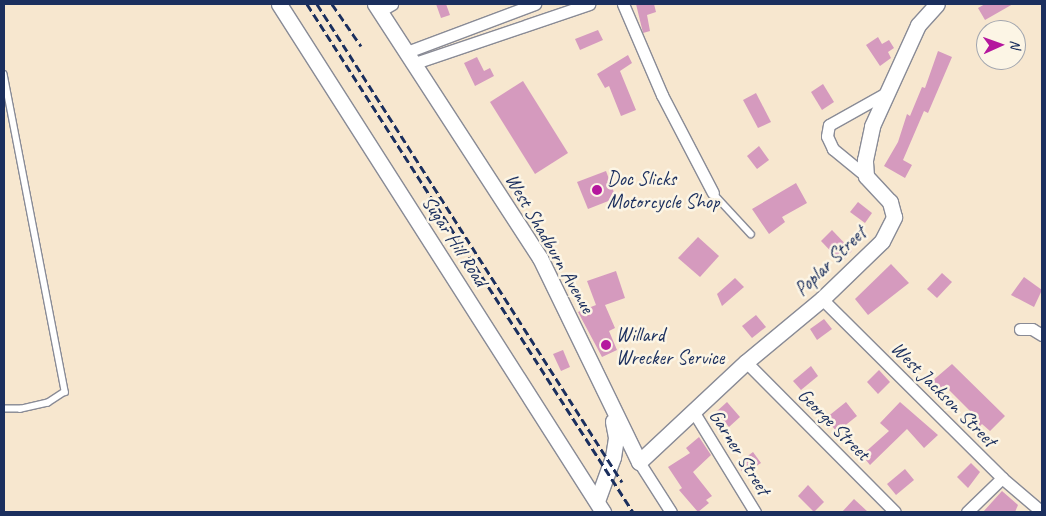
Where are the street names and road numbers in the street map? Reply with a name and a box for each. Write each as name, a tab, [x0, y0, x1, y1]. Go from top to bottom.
street label: West Shadburn Avenue	[500, 168, 600, 318]
street label: Sugar Hill Road	[417, 191, 493, 291]
street label: Poplar Street	[789, 221, 871, 301]
street label: West Jackson Street	[886, 336, 1002, 452]
street label: George Street	[793, 383, 875, 465]
street label: Garner Street	[704, 405, 776, 499]

